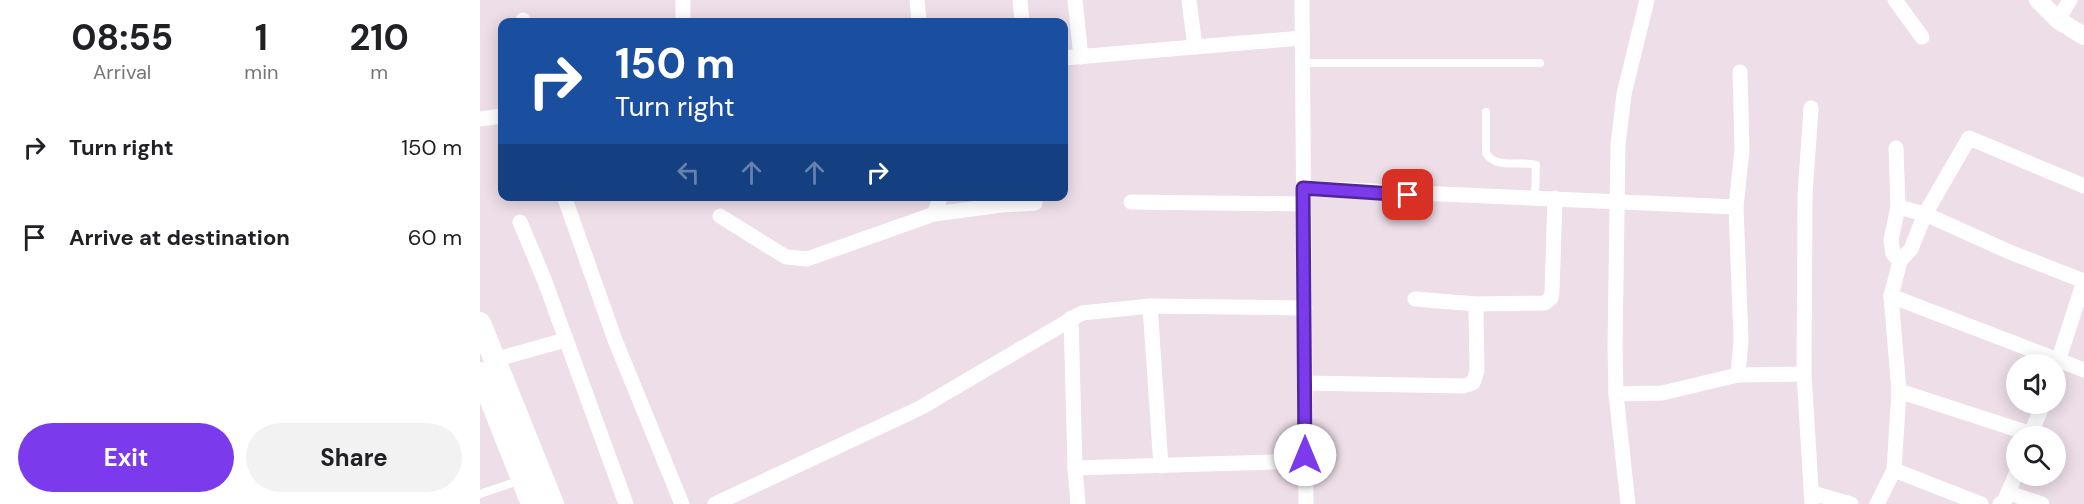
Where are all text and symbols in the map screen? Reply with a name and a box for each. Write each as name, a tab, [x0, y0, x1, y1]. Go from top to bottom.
text: 08:55	[71, 14, 173, 61]
text: 1	[255, 14, 268, 61]
text: 210	[350, 14, 409, 61]
text: 150 m	[615, 36, 735, 91]
icon: right	[516, 42, 594, 120]
text: Arrival	[93, 59, 151, 85]
text: min	[244, 59, 278, 85]
text: m	[370, 59, 388, 85]
text: Turn right	[615, 89, 735, 124]
icon: right	[18, 131, 51, 164]
text: Turn right	[69, 133, 174, 162]
text: 150 m	[401, 133, 462, 162]
icon: left	[672, 156, 705, 189]
icon: ahead	[735, 156, 768, 189]
icon: ahead	[798, 156, 831, 189]
icon: right	[861, 156, 894, 189]
pin	[1382, 169, 1433, 220]
icon: arrive	[1391, 178, 1424, 211]
icon: arrive	[18, 221, 51, 254]
text: Arrive at destination	[69, 223, 290, 252]
text: 60 m	[408, 223, 462, 252]
map controls	[2006, 354, 2066, 486]
button: sound	[2006, 354, 2066, 414]
button: Exit	[18, 423, 234, 492]
button: Share	[246, 423, 462, 492]
position arrow	[1273, 423, 1337, 487]
button: search	[2006, 426, 2066, 486]

